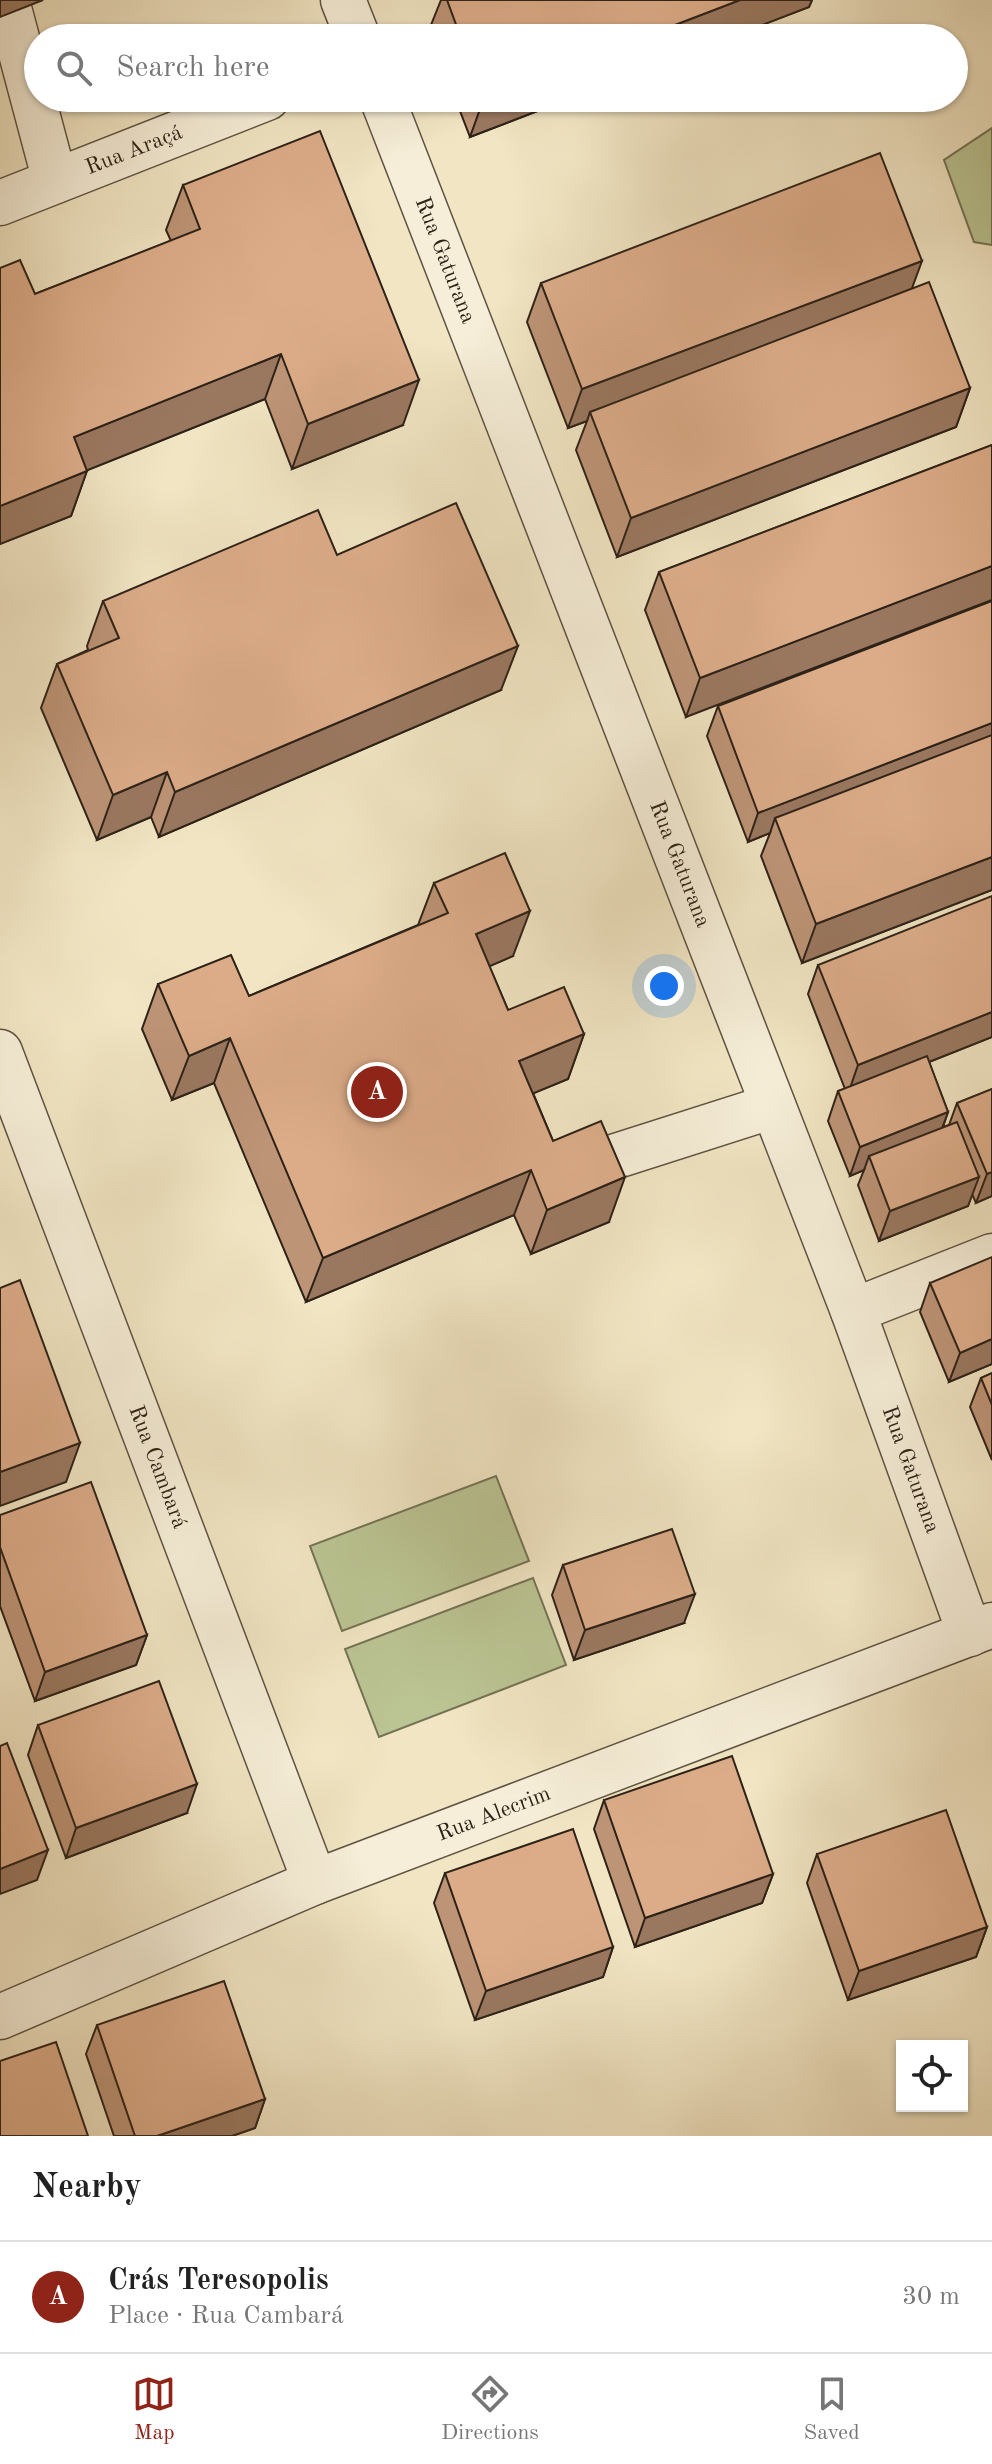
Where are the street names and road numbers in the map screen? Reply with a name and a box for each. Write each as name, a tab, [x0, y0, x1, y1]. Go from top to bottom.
street label: Rua Araçá	[83, 121, 185, 179]
street label: Rua Gaturana	[411, 194, 479, 326]
street label: Rua Gaturana	[645, 798, 714, 931]
street label: Rua Cambará	[124, 1403, 191, 1532]
street label: Rua Gaturana	[877, 1403, 944, 1536]
street label: Rua Alecrim	[434, 1783, 554, 1846]

